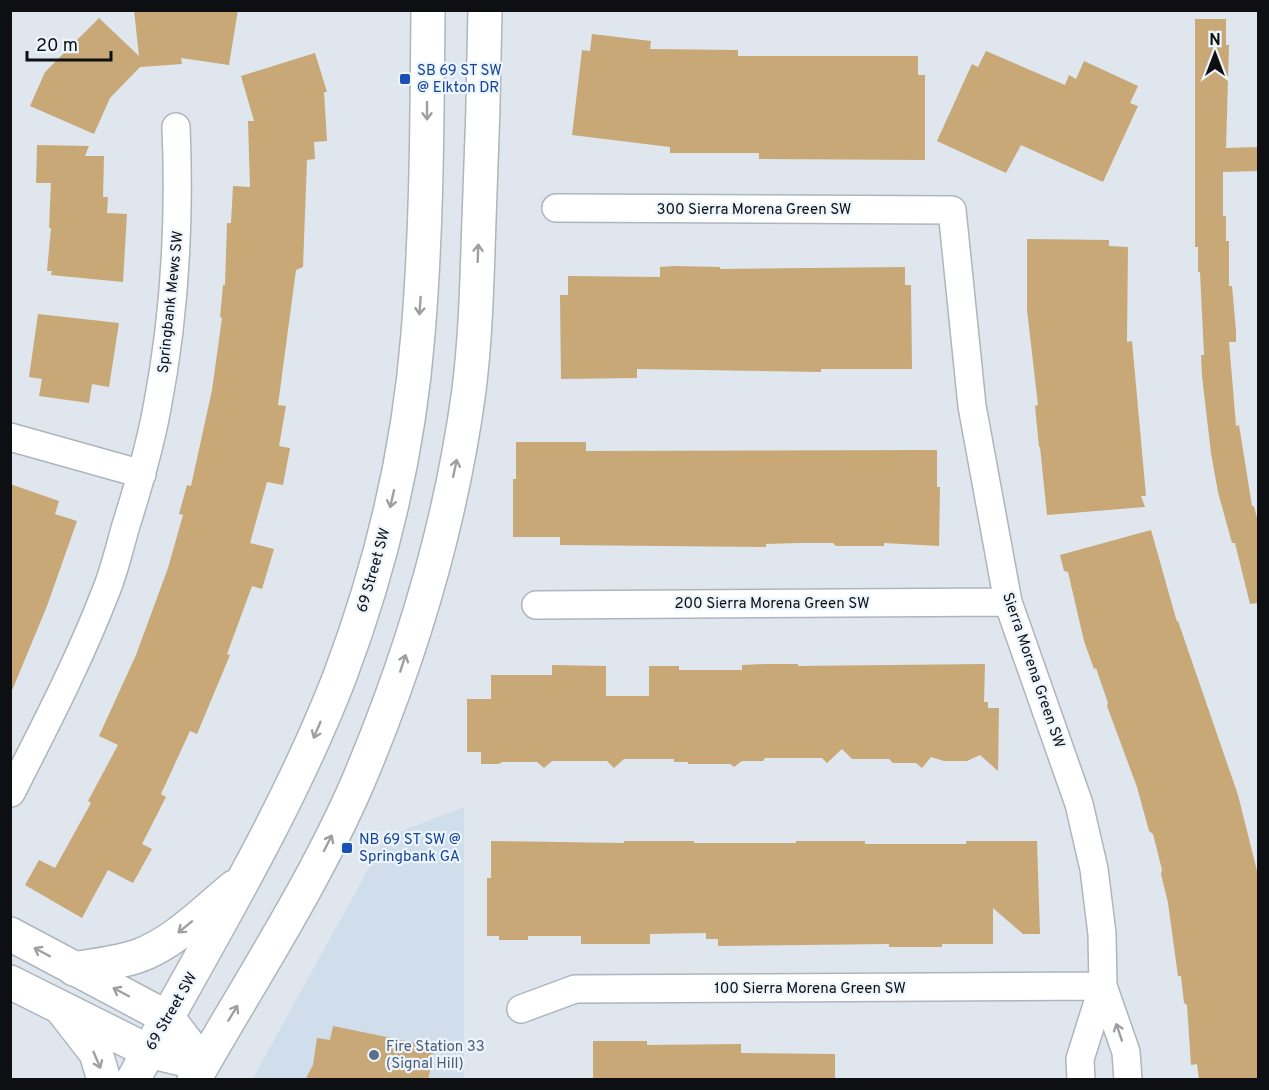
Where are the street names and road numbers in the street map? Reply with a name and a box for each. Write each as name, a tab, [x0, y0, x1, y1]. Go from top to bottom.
street label: 300 Sierra Morena Green SW	[657, 201, 851, 220]
street label: Springbank Mews SW	[155, 230, 188, 374]
street label: 69 Street SW	[353, 526, 396, 615]
street label: Sierra Morena Green SW	[997, 590, 1068, 751]
street label: 200 Sierra Morena Green SW	[674, 595, 870, 614]
street label: 69 Street SW	[142, 969, 202, 1054]
street label: 100 Sierra Morena Green SW	[714, 980, 906, 999]

